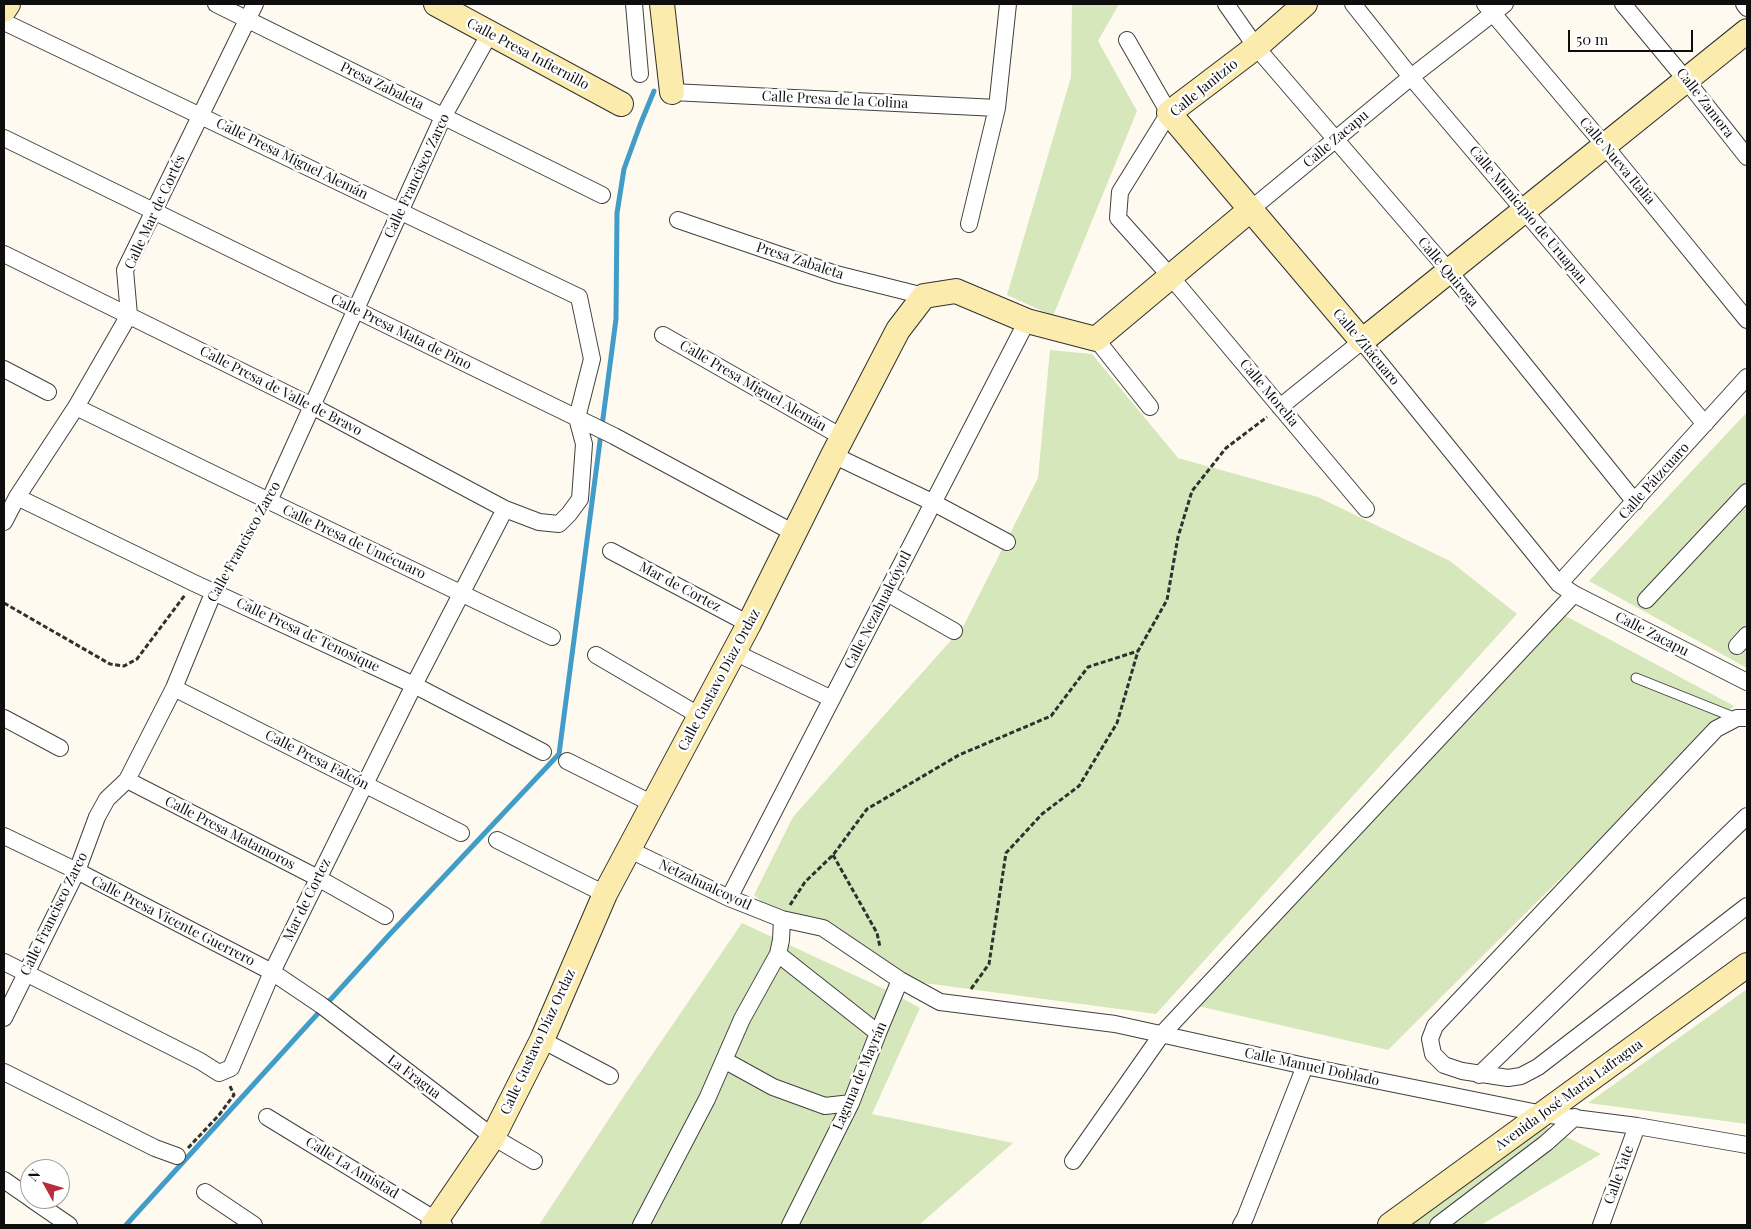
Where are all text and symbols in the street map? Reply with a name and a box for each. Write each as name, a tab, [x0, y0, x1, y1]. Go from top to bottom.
street label: Calle Presa Infiernillo	[464, 15, 592, 93]
scale bar	[1571, 20, 1696, 52]
text: 50 m	[1576, 29, 1608, 49]
street label: Calle Janitzio	[1167, 56, 1241, 120]
street label: Presa Zabaleta	[337, 59, 427, 113]
street label: Calle Zamora	[1673, 65, 1737, 141]
street label: Calle Presa de la Colina	[761, 88, 909, 112]
street label: Calle Zacapu	[1300, 107, 1372, 171]
street label: Calle Francisco Zarco	[381, 111, 453, 241]
street label: Calle Nueva Italia	[1576, 114, 1658, 208]
street label: Calle Presa Miguel Alemán	[213, 115, 371, 203]
street label: Calle Municipio de Uruapan	[1465, 143, 1591, 287]
street label: Calle Mar de Cortés	[121, 152, 189, 272]
street label: Calle Quiroga	[1414, 234, 1482, 310]
street label: Presa Zabaleta	[754, 239, 846, 283]
street label: Calle Presa Mata de Pino	[328, 291, 474, 373]
street label: Calle Zitácuaro	[1329, 305, 1403, 389]
street label: Calle Presa Miguel Alemán	[677, 337, 829, 435]
street label: Calle Presa de Valle de Bravo	[197, 343, 365, 439]
street label: Calle Morelia	[1236, 356, 1302, 430]
street label: Calle Pátzcuaro	[1615, 439, 1693, 523]
street label: Calle Francisco Zarco	[204, 479, 284, 605]
street label: Calle Presa de Umécuaro	[280, 501, 428, 583]
street label: Calle Nezahualcóyotl	[841, 548, 915, 672]
street label: Mar de Cortez	[636, 559, 724, 615]
street label: Calle Presa de Tenosique	[234, 594, 382, 676]
street label: Calle Gustavo Díaz Ordaz	[674, 606, 764, 754]
street label: Calle Zacapu	[1612, 608, 1692, 660]
street label: Calle Presa Falcón	[262, 727, 372, 793]
street label: Calle Presa Matamoros	[162, 793, 298, 873]
street label: Calle Francisco Zarco	[17, 849, 91, 979]
street label: Mar de Cortez	[280, 856, 334, 944]
street label: Netzahualcoyotl	[656, 856, 754, 914]
street label: Calle Presa Vicente Guerrero	[88, 872, 258, 970]
street label: Calle Gustavo Díaz Ordaz	[497, 967, 579, 1117]
street label: Laguna de Mayrán	[830, 1019, 890, 1133]
street label: Avenida José María Lafragua	[1492, 1036, 1646, 1154]
street label: Calle Manuel Doblado	[1243, 1044, 1381, 1090]
street label: La Fragua	[384, 1052, 444, 1102]
street label: Calle La Amistad	[302, 1134, 402, 1202]
street label: Calle Yate	[1601, 1143, 1637, 1207]
north arrow	[20, 1159, 70, 1209]
text: N	[23, 1165, 44, 1185]

